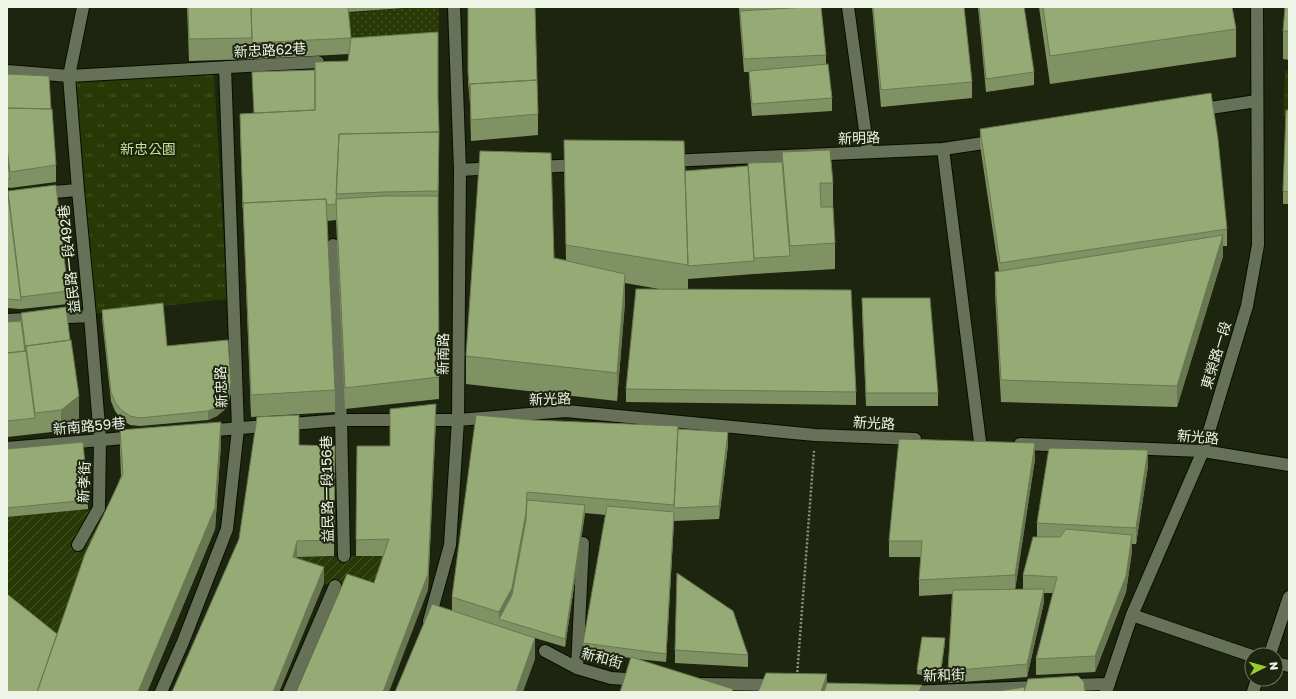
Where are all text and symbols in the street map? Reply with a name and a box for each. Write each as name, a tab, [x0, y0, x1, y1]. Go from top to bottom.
street label: 新忠路62巷	[233, 39, 307, 60]
street label: 新明路	[838, 128, 880, 147]
park label: 新忠公園	[120, 140, 176, 157]
street label: 益民路一段492巷	[54, 204, 83, 314]
street label: 東榮路一段	[1197, 319, 1234, 391]
street label: 新南路	[434, 333, 451, 375]
street label: 新忠路	[211, 366, 230, 408]
street label: 新光路	[529, 389, 571, 408]
street label: 新光路	[853, 413, 895, 432]
street label: 新南路59巷	[52, 414, 126, 437]
street label: 新光路	[1176, 426, 1220, 447]
street label: 益民路一段156巷	[317, 435, 336, 543]
street label: 新孝街	[74, 461, 93, 503]
street label: 新和街	[580, 644, 625, 671]
north arrow	[1244, 647, 1284, 687]
text: N	[1268, 661, 1281, 671]
street label: 新和街	[923, 665, 965, 684]

